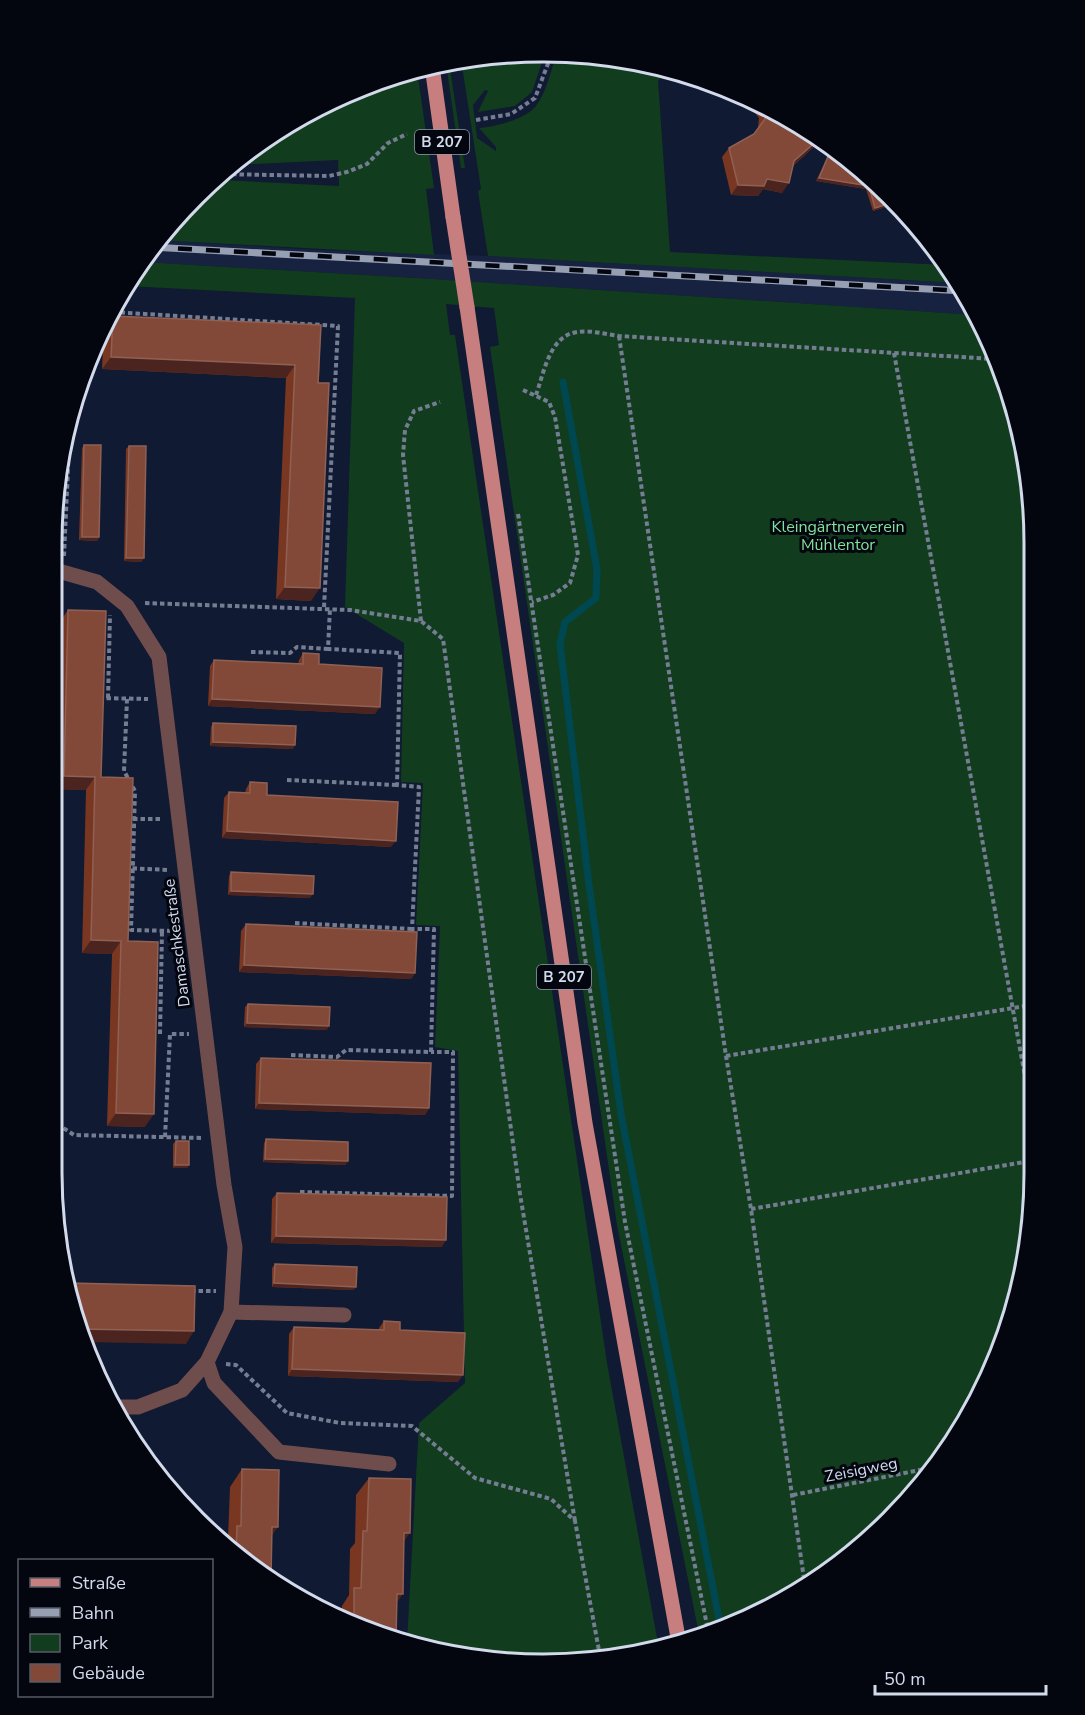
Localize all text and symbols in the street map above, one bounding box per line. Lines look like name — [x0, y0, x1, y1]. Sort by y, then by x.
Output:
road number: B 207 — [415, 130, 469, 154]
park label: Kleingärtnerverein Mühlentor — [772, 516, 904, 556]
street label: Damaschkestraße — [158, 878, 196, 1008]
road number: B 207 — [537, 965, 591, 989]
street label: Zeisigweg — [823, 1452, 899, 1488]
legend — [18, 1559, 213, 1697]
text: Straße — [72, 1571, 126, 1595]
text: Bahn — [72, 1601, 114, 1625]
text: Park — [72, 1631, 109, 1655]
scale bar — [875, 1658, 1046, 1696]
text: Gebäude — [72, 1661, 145, 1685]
text: 50 m — [884, 1667, 926, 1691]

